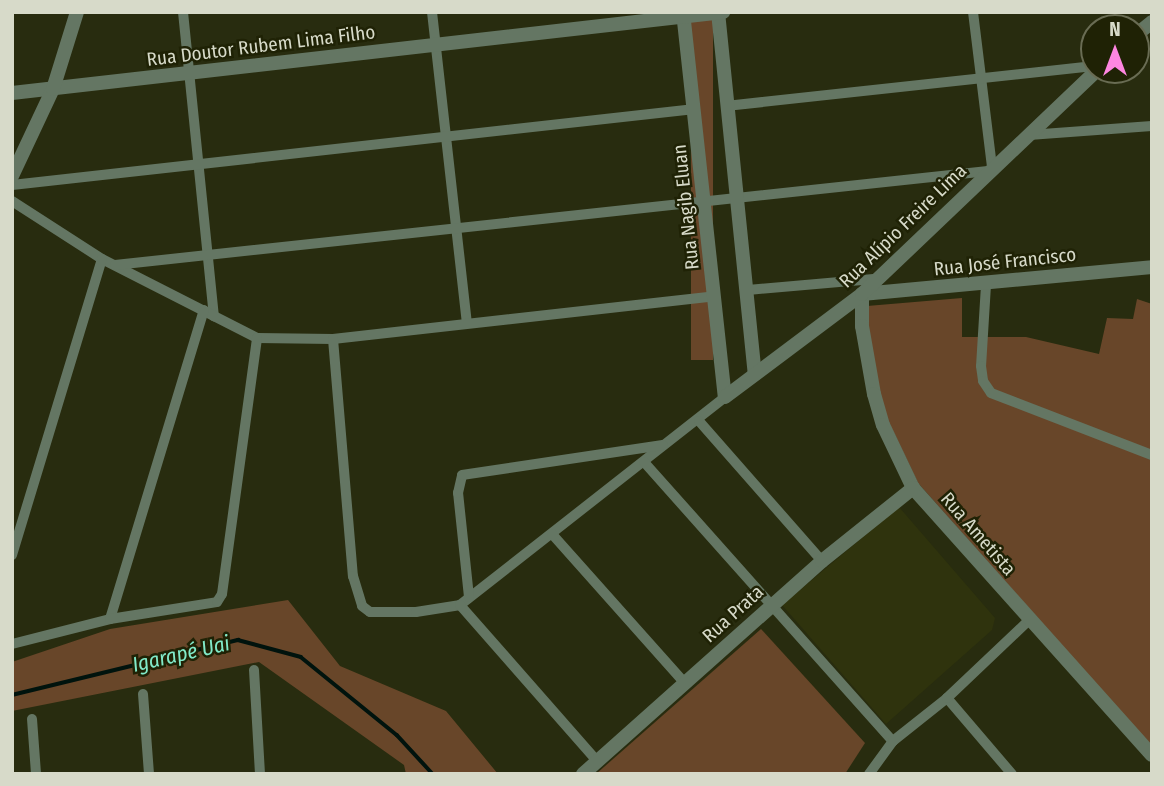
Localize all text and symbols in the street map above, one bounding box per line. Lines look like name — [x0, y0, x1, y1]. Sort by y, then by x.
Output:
north arrow — [1080, 14, 1150, 84]
text: N — [1109, 18, 1121, 41]
street label: Rua Doutor Rubem Lima Filho — [145, 21, 377, 71]
street label: Rua Nagib Eluan — [668, 143, 704, 271]
street label: Rua Alípio Freire Lima — [835, 159, 971, 293]
street label: Rua José Francisco — [933, 243, 1077, 281]
street label: Rua Ametista — [936, 488, 1020, 580]
street label: Rua Prata — [698, 581, 768, 647]
water label: Igarapé Uai — [130, 631, 232, 677]

